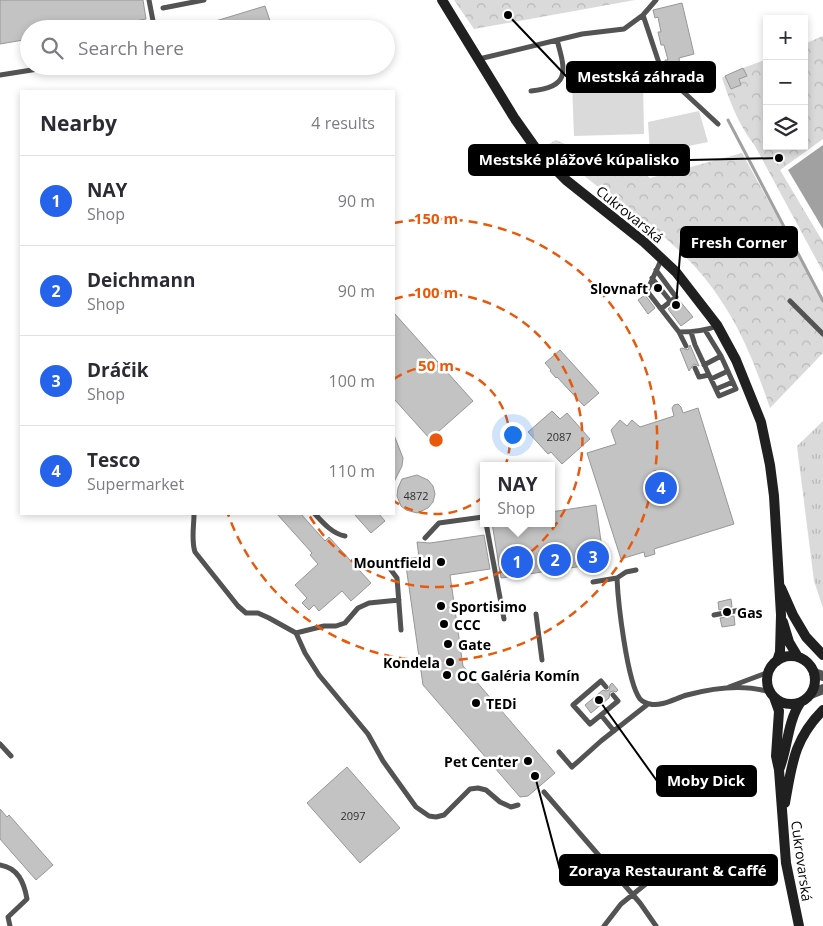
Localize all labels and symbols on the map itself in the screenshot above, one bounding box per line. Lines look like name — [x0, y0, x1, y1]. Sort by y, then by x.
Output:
callout: Mestská záhrada — [567, 62, 715, 92]
text: Mestská záhrada — [577, 66, 705, 86]
callout: Mestské plážové kúpalisko — [469, 145, 689, 175]
text: Mestské plážové kúpalisko — [479, 149, 679, 169]
street label: Cukrovarská — [592, 181, 668, 247]
text: 150 m — [414, 208, 458, 228]
callout: Fresh Corner — [681, 227, 797, 257]
text: Fresh Corner — [691, 232, 787, 252]
place label: Slovnaft — [590, 279, 648, 298]
text: 100 m — [414, 282, 458, 302]
marker: Slovnaft — [652, 282, 664, 294]
text: 50 m — [418, 355, 454, 375]
your location — [500, 422, 526, 448]
house number: 2087 — [546, 429, 572, 444]
centre of rings — [427, 431, 445, 449]
pin: 4 — [645, 469, 677, 507]
house number: 4872 — [403, 488, 429, 503]
pin: 3 — [577, 538, 609, 576]
pin: 2 — [539, 541, 571, 579]
pin: 1 — [501, 543, 533, 581]
place label: Mountfield — [354, 553, 431, 572]
marker: Mountfield — [435, 556, 447, 568]
place label: Sportisimo — [451, 597, 527, 616]
marker: Sportisimo — [435, 600, 447, 612]
place label: Gas — [737, 603, 763, 622]
marker: Gas — [721, 606, 733, 618]
place label: CCC — [454, 615, 481, 634]
marker: CCC — [438, 618, 450, 630]
place label: Gate — [458, 635, 491, 654]
marker: Gate — [442, 638, 454, 650]
place label: Kondela — [383, 653, 440, 672]
marker: Kondela — [444, 656, 456, 668]
place label: OC Galéria Komín — [457, 666, 580, 685]
marker: OC Galéria Komín — [441, 669, 453, 681]
place label: TEDi — [486, 694, 517, 713]
marker: TEDi — [470, 697, 482, 709]
place label: Pet Center — [444, 752, 519, 771]
marker: Pet Center — [522, 755, 534, 767]
callout: Moby Dick — [657, 766, 756, 796]
text: Moby Dick — [667, 770, 746, 790]
house number: 2097 — [340, 808, 366, 823]
street label: Cukrovarská — [787, 819, 817, 903]
callout: Zoraya Restaurant & Caffé — [560, 855, 777, 885]
text: Zoraya Restaurant & Caffé — [569, 860, 767, 880]

